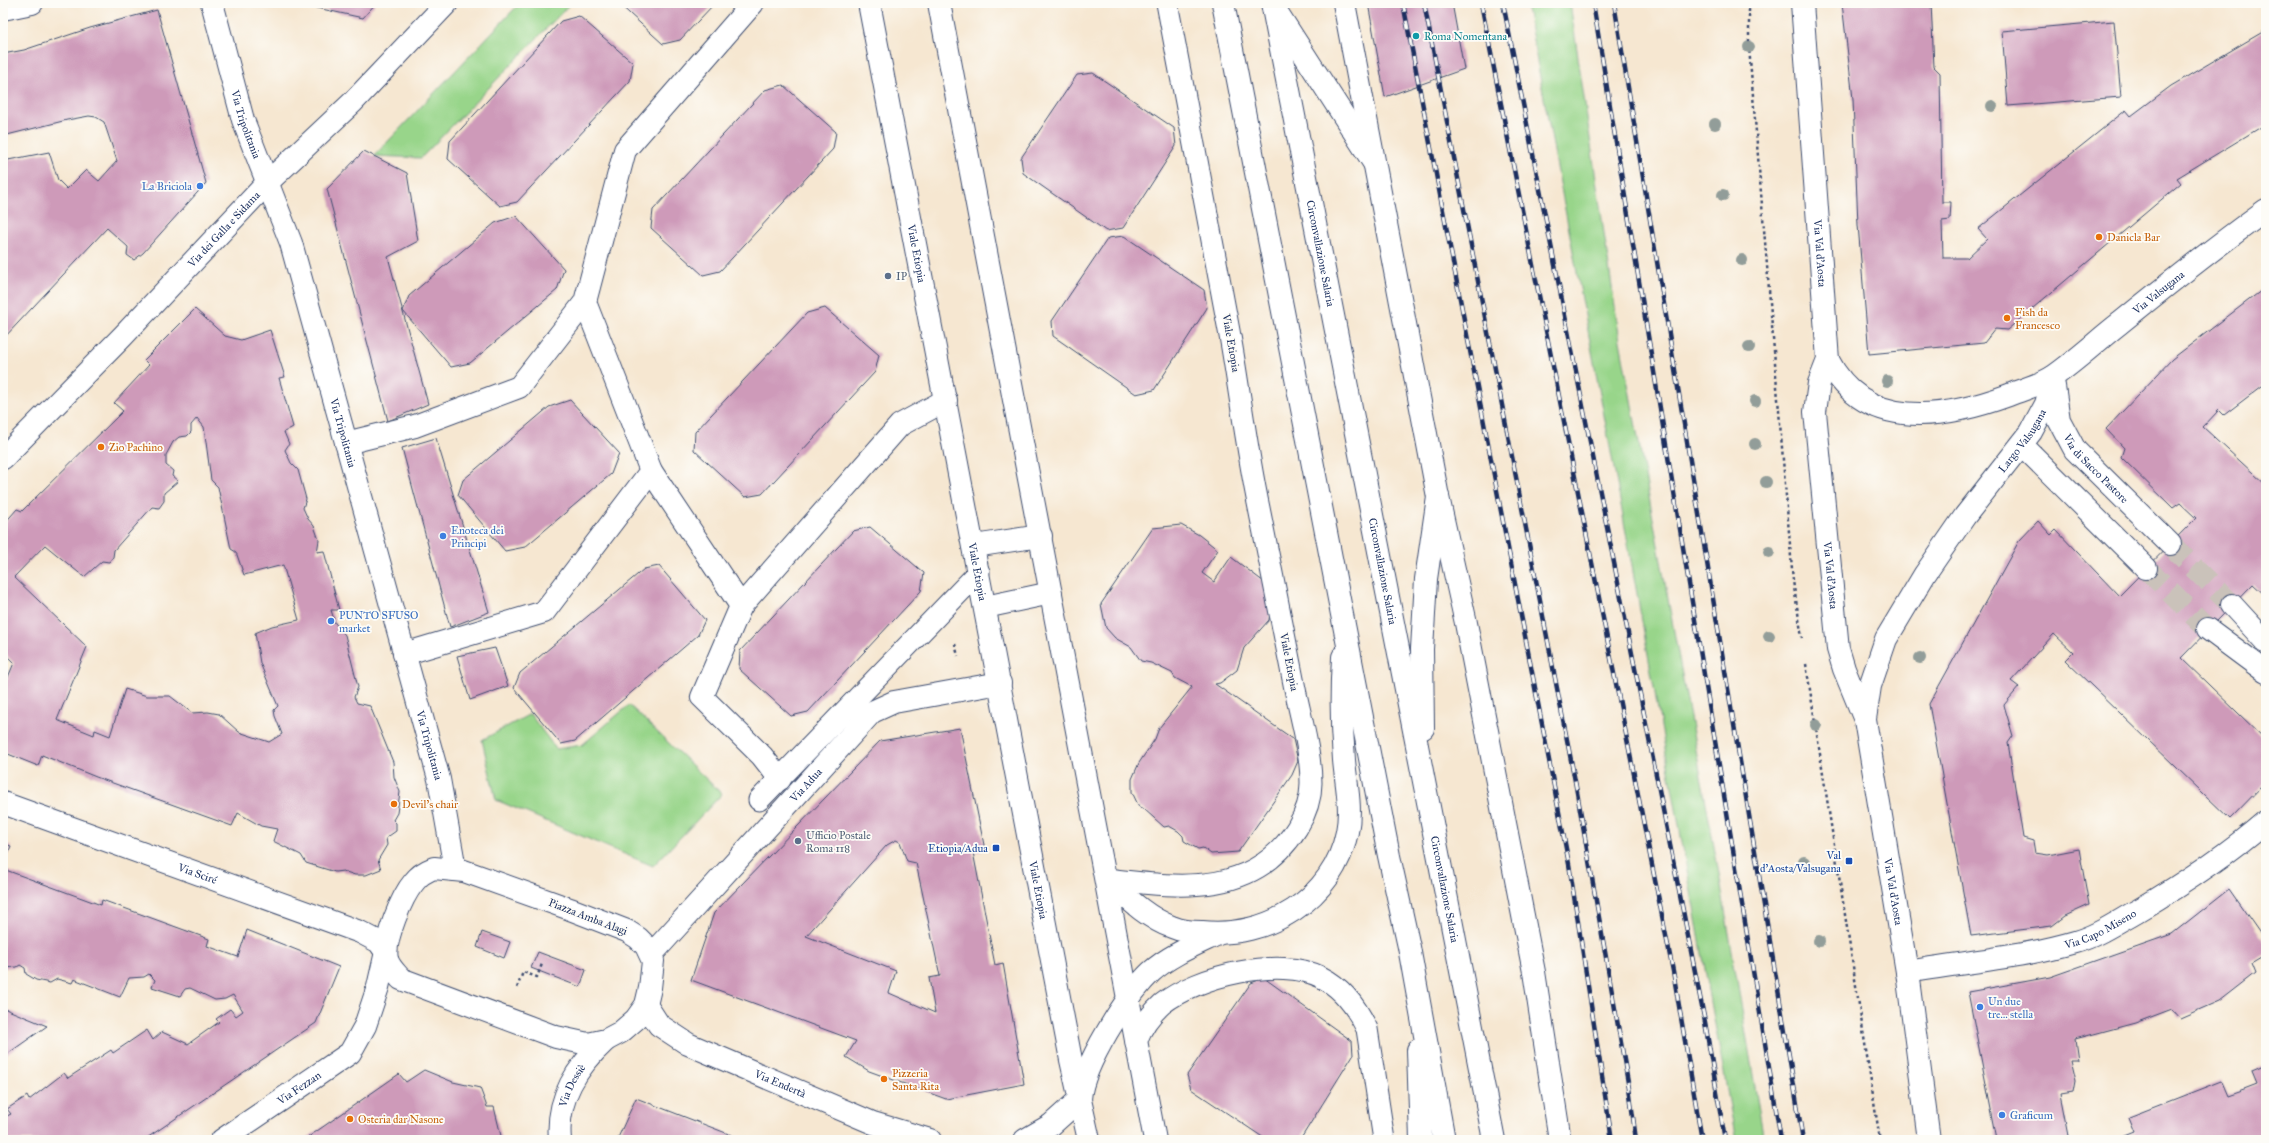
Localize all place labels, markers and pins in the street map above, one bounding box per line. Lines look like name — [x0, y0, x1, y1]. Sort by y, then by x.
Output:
place label: Roma Nomentana — [1424, 30, 1507, 43]
marker: Roma Nomentana — [1411, 31, 1421, 41]
place label: La Briciola — [142, 180, 192, 193]
marker: La Briciola — [195, 181, 205, 191]
place label: Danicla Bar — [2107, 231, 2161, 244]
marker: Danicla Bar — [2094, 232, 2104, 242]
place label: IP — [896, 270, 908, 283]
marker: IP — [883, 271, 893, 281]
place label: Fish da Francesco — [2015, 306, 2061, 332]
marker: Fish da Francesco — [2002, 313, 2012, 323]
place label: Zio Pachino — [109, 441, 163, 454]
marker: Zio Pachino — [96, 442, 106, 452]
place label: Enoteca dei Principi — [451, 524, 504, 550]
marker: Enoteca dei Principi — [438, 531, 448, 541]
place label: PUNTO SFUSO market — [339, 609, 418, 635]
marker: PUNTO SFUSO market — [326, 616, 336, 626]
place label: Devil's chair — [402, 798, 459, 811]
marker: Devil's chair — [389, 799, 399, 809]
place label: Ufficio Postale Roma 118 — [806, 829, 871, 855]
marker: Ufficio Postale Roma 118 — [793, 836, 803, 846]
place label: Etiopia/Adua — [928, 842, 988, 855]
marker: Etiopia/Adua — [991, 843, 1001, 853]
place label: Val d'Aosta/Valsugana — [1760, 849, 1841, 875]
marker: Val d'Aosta/Valsugana — [1844, 856, 1854, 866]
place label: Un due tre… stella — [1988, 995, 2033, 1021]
marker: Un due tre… stella — [1975, 1002, 1985, 1012]
place label: Pizzeria Santa Rita — [892, 1067, 939, 1093]
marker: Pizzeria Santa Rita — [879, 1074, 889, 1084]
place label: Graficum — [2010, 1109, 2054, 1122]
marker: Graficum — [1997, 1110, 2007, 1120]
place label: Osteria dar Nasone — [358, 1113, 444, 1126]
marker: Osteria dar Nasone — [345, 1114, 355, 1124]

